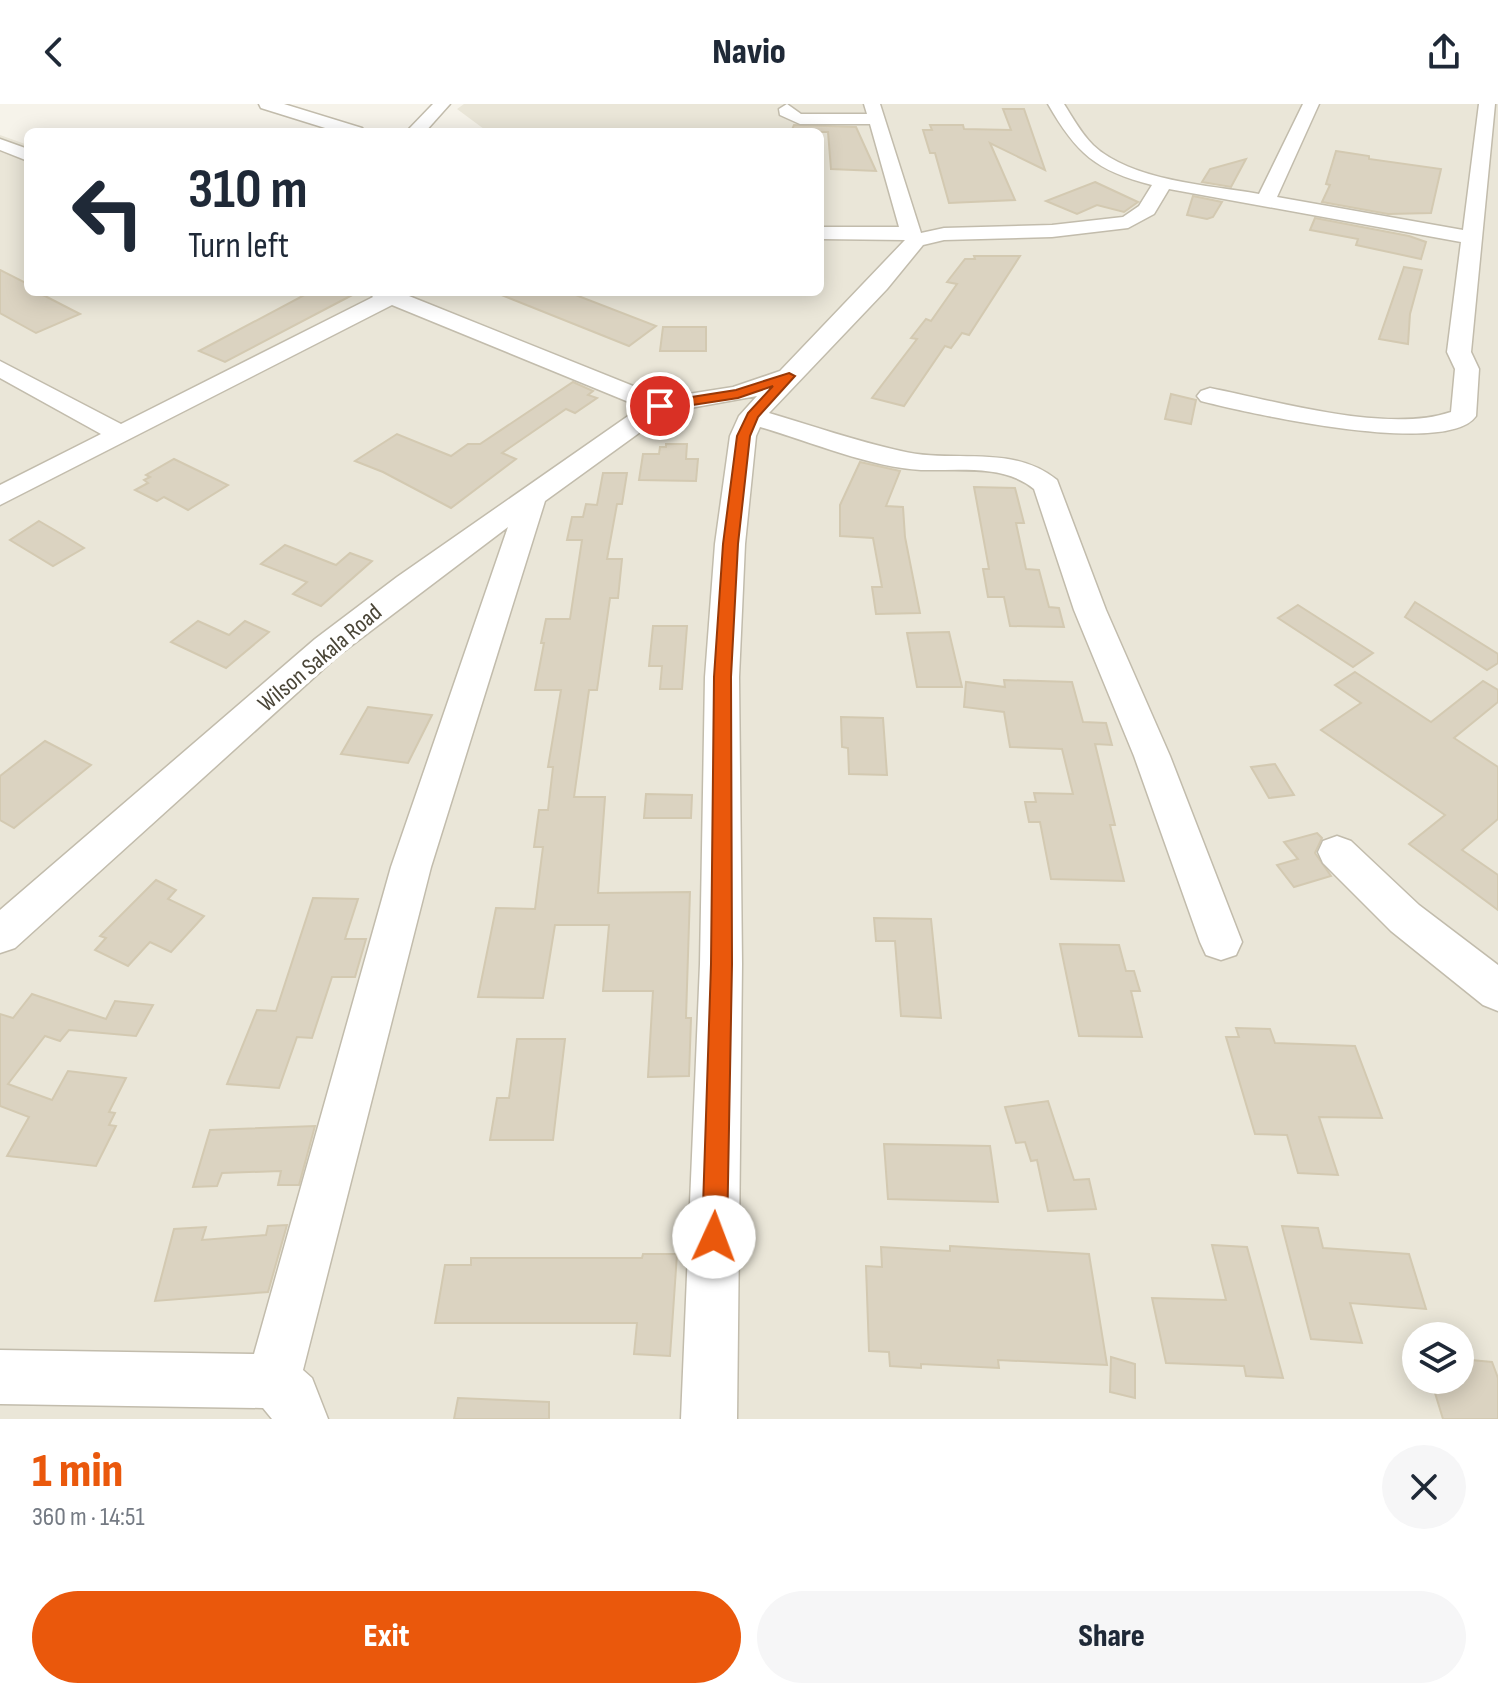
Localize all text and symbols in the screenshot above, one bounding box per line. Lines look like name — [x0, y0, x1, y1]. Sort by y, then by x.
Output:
icon: back — [32, 30, 76, 74]
icon: share — [1422, 30, 1466, 74]
text: Navio — [712, 31, 786, 74]
text: 310 m — [188, 157, 308, 224]
icon: left — [56, 160, 160, 264]
text: Turn left — [188, 225, 289, 268]
pin — [626, 372, 694, 440]
icon: arrive — [638, 384, 682, 428]
street label: Wilson Sakala Road — [252, 598, 388, 718]
position arrow — [672, 1195, 756, 1279]
map controls — [1402, 1322, 1474, 1394]
button: layers — [1402, 1322, 1474, 1394]
text: 1 min — [32, 1443, 123, 1500]
button: close — [1382, 1445, 1466, 1529]
text: 360 m · 14:51 — [32, 1502, 145, 1533]
button: Exit — [32, 1591, 741, 1683]
button: Share — [757, 1591, 1466, 1683]

